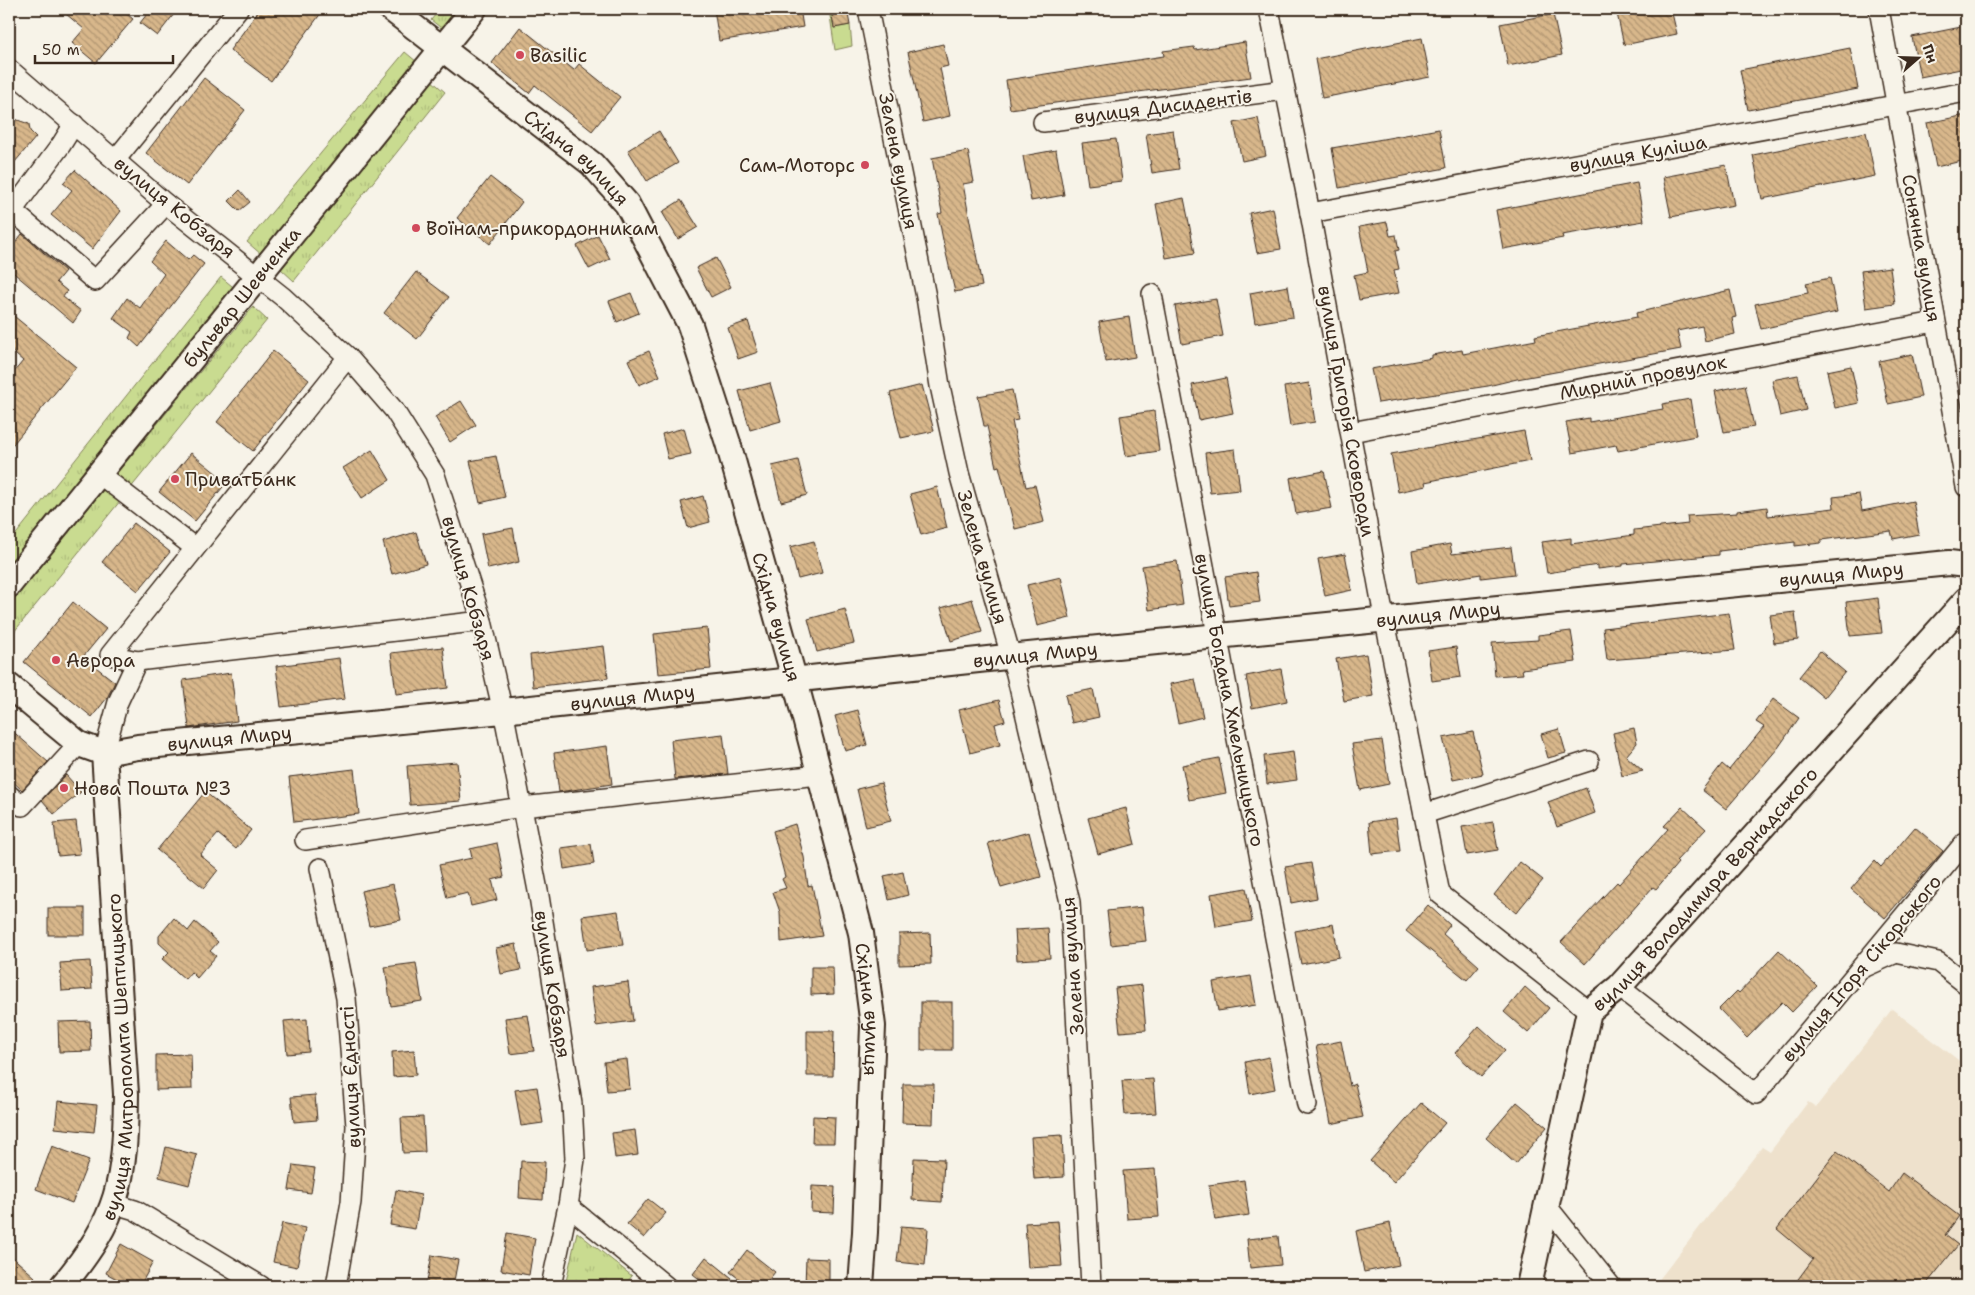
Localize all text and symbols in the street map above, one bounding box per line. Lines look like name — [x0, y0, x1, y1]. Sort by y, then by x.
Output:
scale bar — [35, 32, 172, 64]
north arrow — [1892, 32, 1942, 82]
text: 50 m — [42, 40, 80, 60]
text: Пн — [1919, 42, 1942, 65]
place label: Basilic — [530, 43, 587, 68]
marker: Basilic — [514, 49, 526, 61]
street label: вулиця Дисидентів — [1073, 83, 1253, 130]
street label: Зелена вулиця — [873, 91, 924, 232]
street label: Східна вулиця — [519, 104, 635, 211]
street label: вулиця Куліша — [1567, 129, 1709, 178]
street label: вулиця Кобзаря — [109, 151, 241, 264]
place label: Сам-Моторс — [739, 153, 855, 178]
marker: Сам-Моторс — [859, 159, 871, 171]
street label: Сонячна вулиця — [1896, 172, 1947, 324]
place label: Воїнам-прикордонникам — [426, 216, 659, 241]
street label: бульвар Шевченка — [177, 222, 306, 373]
marker: Воїнам-прикордонникам — [410, 222, 422, 234]
street label: вулиця Григорія Сковороди — [1312, 283, 1381, 539]
street label: Мирний провулок — [1557, 349, 1729, 406]
place label: ПриватБанк — [185, 467, 296, 492]
marker: ПриватБанк — [169, 473, 181, 485]
street label: Зелена вулиця — [951, 487, 1014, 627]
street label: вулиця Кобзаря — [436, 513, 501, 663]
street label: Східна вулиця — [746, 549, 807, 685]
street label: вулиця Богдана Хмельницького — [1189, 551, 1270, 849]
street label: вулиця Миру — [1778, 556, 1905, 593]
street label: вулиця Миру — [1375, 596, 1502, 633]
street label: вулиця Миру — [972, 636, 1099, 673]
place label: Аврора — [66, 648, 135, 673]
marker: Аврора — [50, 654, 62, 666]
street label: вулиця Миру — [569, 678, 696, 717]
street label: вулиця Миру — [166, 720, 293, 757]
street label: вулиця Володимира Вернадського — [1587, 762, 1823, 1017]
place label: Нова Пошта №3 — [74, 776, 231, 801]
marker: Нова Пошта №3 — [58, 782, 70, 794]
street label: вулиця Ігоря Сікорського — [1776, 870, 1947, 1067]
street label: вулиця Митрополита Шептицького — [96, 893, 139, 1224]
street label: Зелена вулиця — [1055, 896, 1090, 1036]
street label: вулиця Кобзаря — [528, 908, 577, 1060]
street label: Східна вулиця — [849, 941, 886, 1076]
street label: вулиця Єдності — [334, 1005, 367, 1149]

